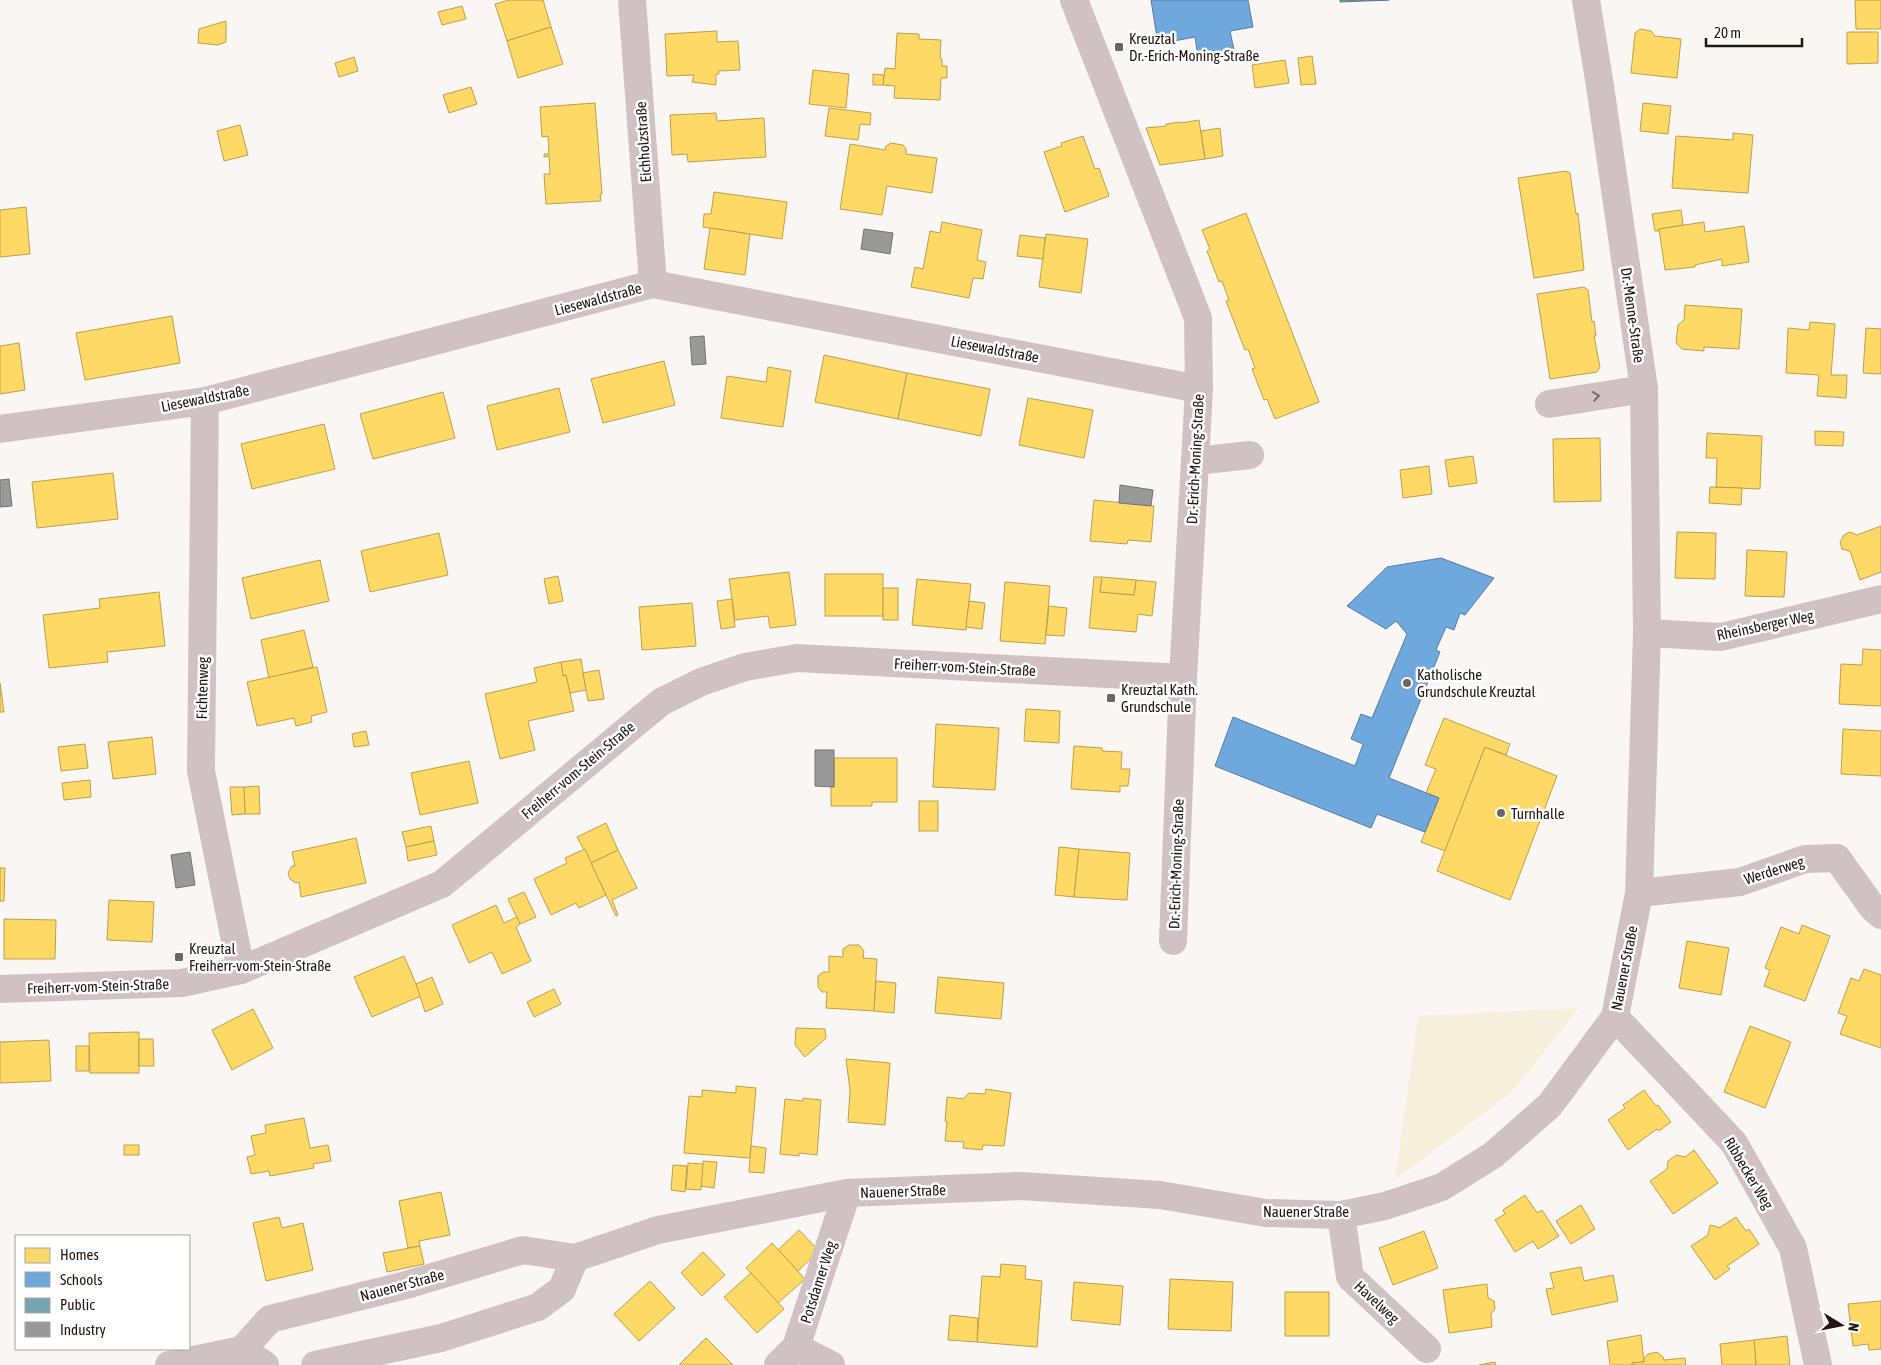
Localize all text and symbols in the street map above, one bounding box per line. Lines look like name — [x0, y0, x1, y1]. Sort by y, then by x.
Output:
scale bar — [1706, 15, 1802, 47]
text: 20 m — [1714, 24, 1741, 41]
place label: Kreuztal Dr.-Erich-Moning-Straße — [1129, 30, 1260, 64]
marker: Kreuztal Dr.-Erich-Moning-Straße — [1113, 41, 1125, 53]
street label: Eichholzstraße — [632, 101, 654, 183]
street label: Dr.-Menne-Straße — [1618, 266, 1648, 364]
street label: Liesewaldstraße — [553, 279, 644, 319]
street label: Liesewaldstraße — [950, 332, 1041, 366]
street label: Liesewaldstraße — [160, 381, 251, 415]
one-way arrow — [1592, 392, 1601, 402]
street label: Dr.-Erich-Moning-Straße — [1183, 393, 1207, 525]
street label: Rheinsberger Weg — [1715, 606, 1816, 644]
street label: Freiherr-vom-Stein-Straße — [894, 655, 1037, 679]
street label: Fichtenweg — [193, 656, 211, 719]
place label: Katholische Grundschule Kreuztal — [1417, 666, 1536, 700]
marker: Katholische Grundschule Kreuztal — [1401, 677, 1413, 689]
place label: Kreuztal Kath. Grundschule — [1121, 681, 1198, 715]
marker: Kreuztal Kath. Grundschule — [1105, 692, 1117, 704]
street label: Freiherr-vom-Stein-Straße — [518, 718, 638, 822]
street label: Dr.-Erich-Moning-Straße — [1165, 798, 1187, 929]
place label: Turnhalle — [1511, 805, 1565, 822]
marker: Turnhalle — [1495, 807, 1507, 819]
street label: Werderweg — [1742, 852, 1807, 888]
street label: Nauener Straße — [1607, 924, 1641, 1012]
place label: Kreuztal Freiherr-vom-Stein-Straße — [189, 940, 331, 974]
marker: Kreuztal Freiherr-vom-Stein-Straße — [173, 951, 185, 963]
street label: Freiherr-vom-Stein-Straße — [27, 975, 169, 997]
street label: Ribbecker Weg — [1721, 1134, 1777, 1212]
street label: Nauener Straße — [860, 1181, 946, 1201]
street label: Nauener Straße — [1263, 1203, 1349, 1220]
legend — [15, 1235, 190, 1350]
street label: Potsdamer Weg — [797, 1238, 839, 1325]
text: Homes — [60, 1246, 99, 1263]
street label: Nauener Straße — [358, 1266, 446, 1304]
text: Schools — [60, 1271, 103, 1288]
street label: Havelweg — [1351, 1277, 1403, 1327]
text: Public — [60, 1296, 95, 1313]
north arrow — [1816, 1300, 1866, 1350]
text: Industry — [60, 1321, 106, 1338]
text: N — [1845, 1322, 1862, 1333]

